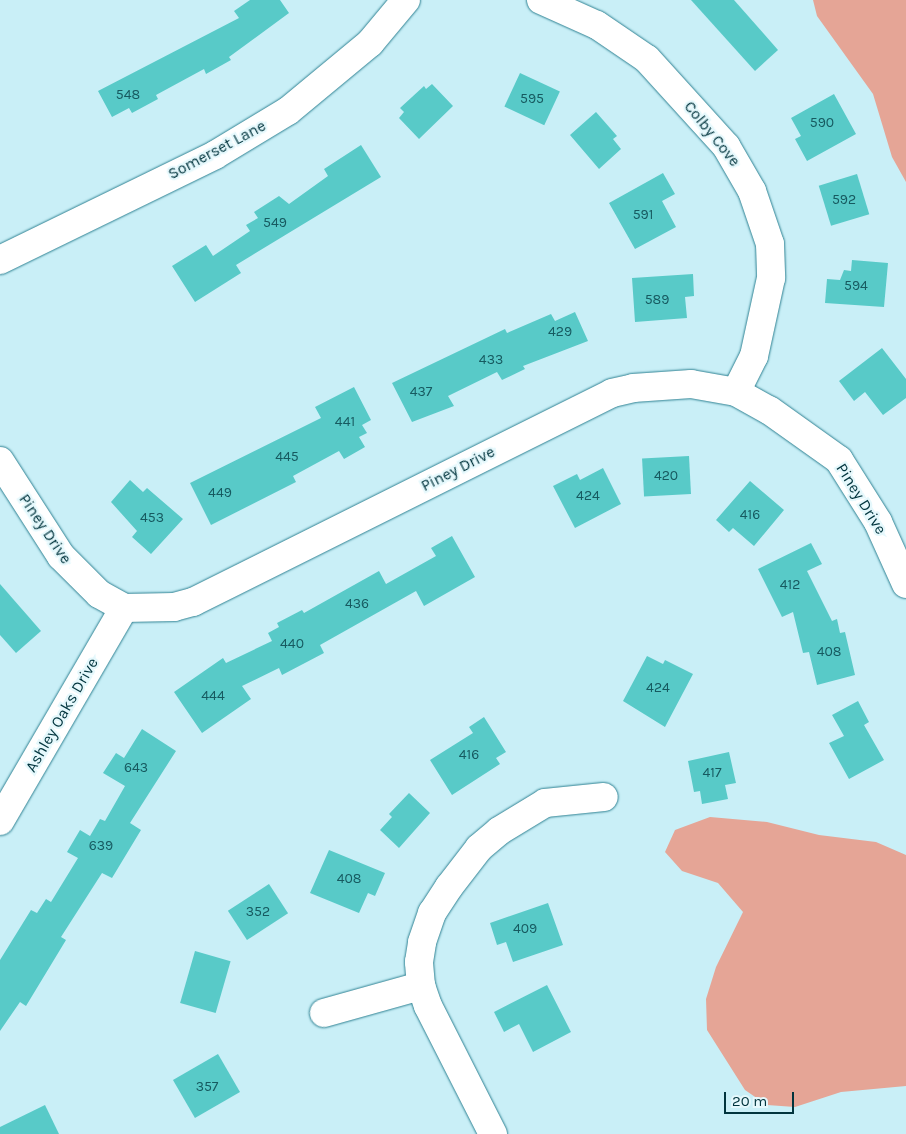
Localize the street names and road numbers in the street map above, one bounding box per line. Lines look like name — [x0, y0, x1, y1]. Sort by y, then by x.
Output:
street label: Colby Cove — [680, 97, 744, 171]
street label: Somerset Lane — [165, 116, 269, 184]
street label: Piney Drive — [418, 442, 498, 496]
street label: Piney Drive — [832, 460, 890, 538]
street label: Piney Drive — [15, 490, 75, 568]
street label: Ashley Oaks Drive — [21, 654, 103, 776]

